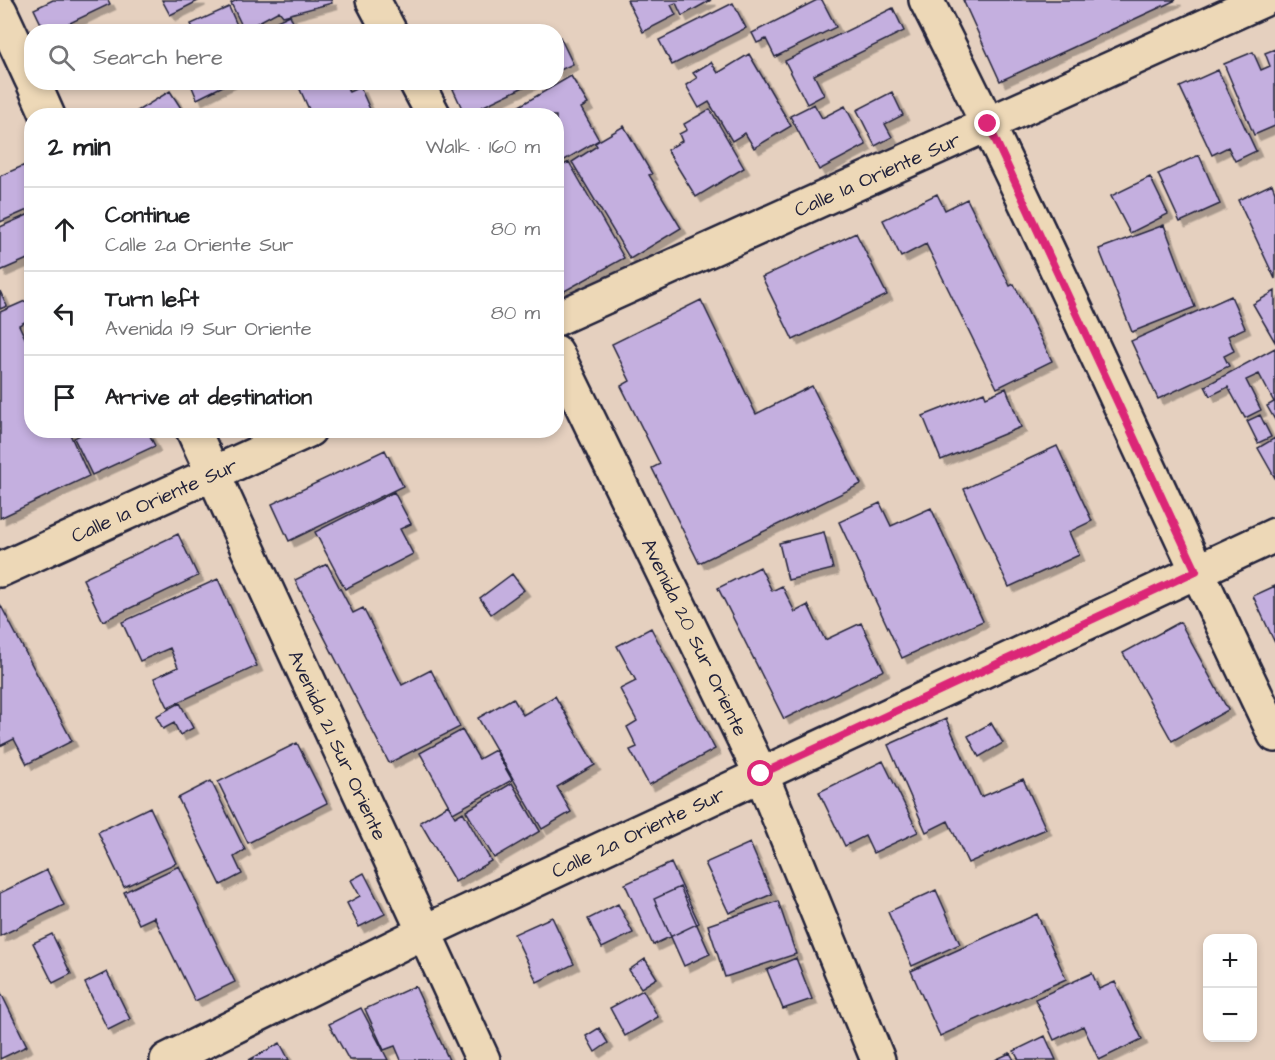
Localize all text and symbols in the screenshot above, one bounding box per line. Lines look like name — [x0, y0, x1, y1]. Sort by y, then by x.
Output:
search box — [24, 24, 564, 90]
icon: search — [45, 41, 78, 74]
text: Search here — [93, 42, 223, 73]
route end — [974, 110, 1000, 136]
street label: Calle 1a Oriente Sur — [790, 126, 965, 224]
text: 2 min — [48, 129, 110, 165]
text: Walk · 160 m — [425, 133, 540, 161]
text: Continue — [105, 200, 190, 231]
icon: ahead — [48, 213, 81, 246]
text: 80 m — [491, 215, 540, 243]
text: Calle 2a Oriente Sur — [105, 231, 293, 259]
text: Turn left — [105, 284, 199, 315]
icon: left — [48, 297, 81, 330]
text: 80 m — [491, 299, 540, 327]
text: Avenida 19 Sur Oriente — [105, 315, 312, 343]
icon: arrive — [48, 381, 81, 414]
text: Arrive at destination — [105, 382, 312, 413]
street label: Calle 1a Oriente Sur — [67, 452, 242, 550]
street label: Avenida 20 Sur Oriente — [634, 534, 754, 741]
street label: Avenida 21 Sur Oriente — [281, 646, 394, 845]
route start — [747, 760, 773, 786]
street label: Calle 2a Oriente Sur — [547, 780, 730, 885]
map controls — [1203, 934, 1257, 1042]
button: + — [1203, 934, 1257, 988]
button: − — [1203, 988, 1257, 1042]

